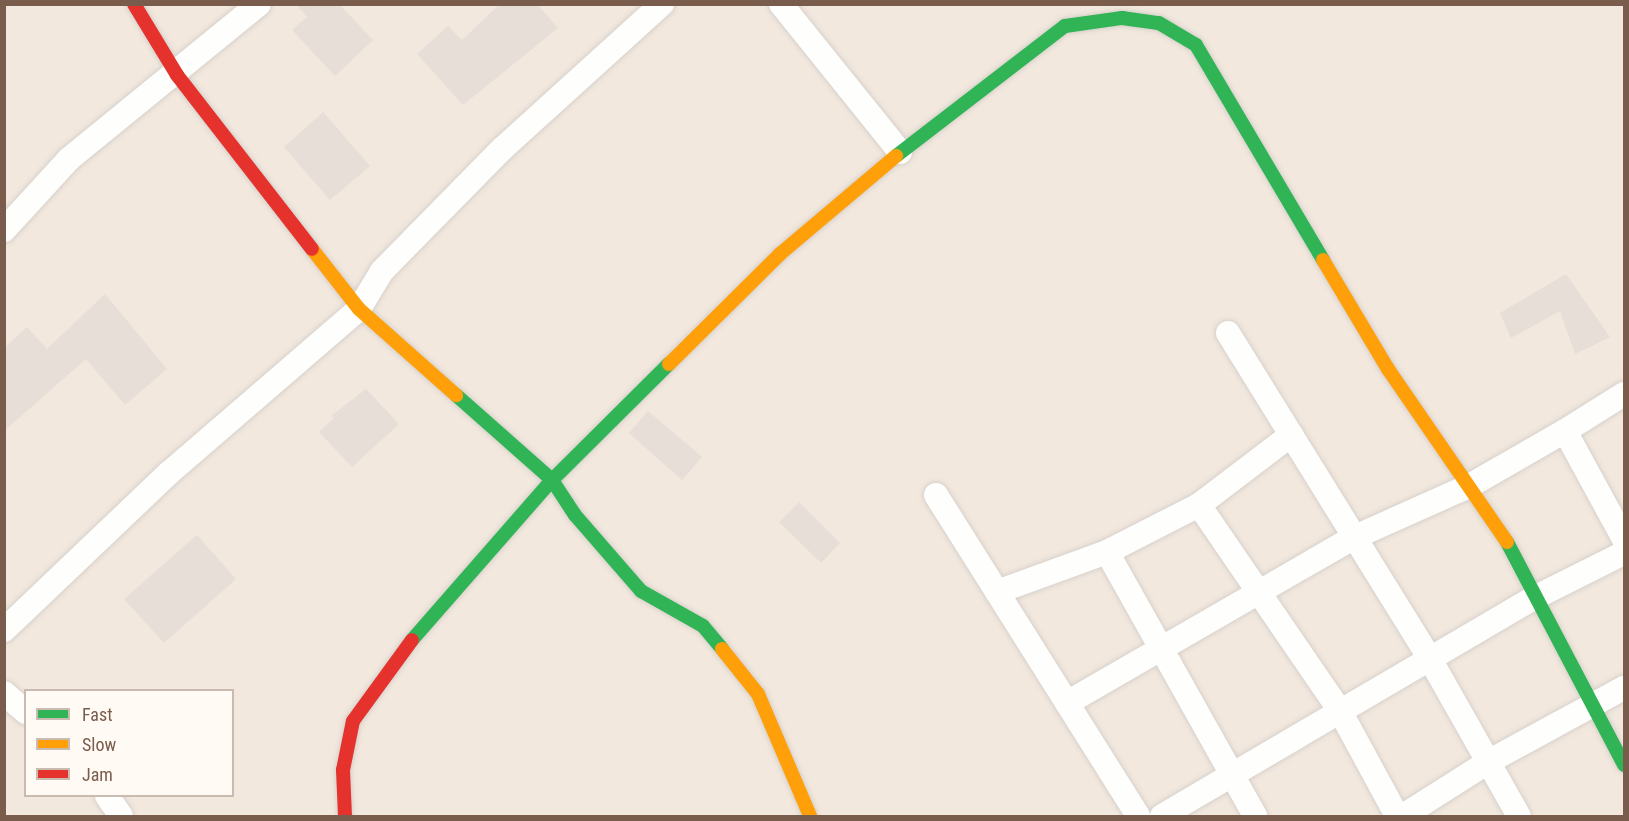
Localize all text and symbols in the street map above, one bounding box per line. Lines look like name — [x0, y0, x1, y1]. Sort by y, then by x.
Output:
legend — [24, 689, 234, 797]
text: Fast — [82, 704, 113, 725]
text: Slow — [82, 734, 116, 755]
text: Jam — [82, 764, 113, 785]

